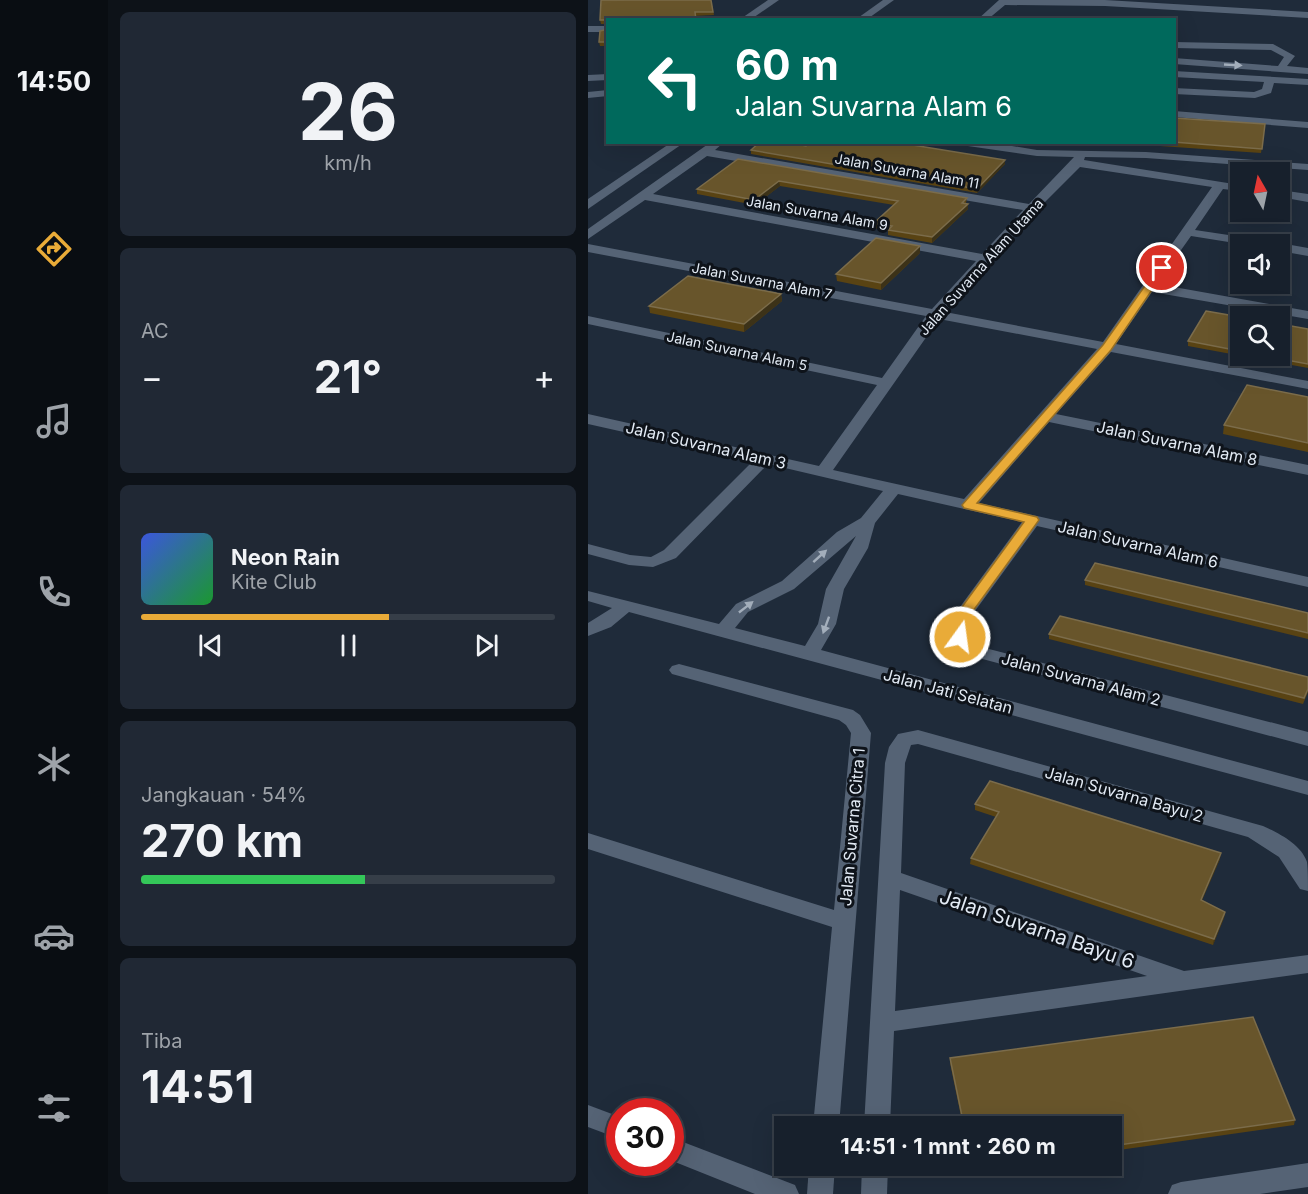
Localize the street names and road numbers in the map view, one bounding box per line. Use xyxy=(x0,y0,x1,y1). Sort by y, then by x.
street label: Jalan Suvarna Alam 11 xyxy=(834,149,981,192)
street label: Jalan Suvarna Alam 9 xyxy=(745,192,889,233)
street label: Jalan Suvarna Alam Utama xyxy=(915,195,1046,338)
street label: Jalan Suvarna Alam 7 xyxy=(690,259,834,302)
street label: Jalan Suvarna Alam 5 xyxy=(665,327,809,374)
street label: Jalan Suvarna Alam 8 xyxy=(1095,416,1259,470)
street label: Jalan Suvarna Alam 3 xyxy=(624,417,788,473)
street label: Jalan Suvarna Alam 6 xyxy=(1056,516,1220,572)
street label: Jalan Suvarna Alam 2 xyxy=(999,648,1163,710)
street label: Jalan Jati Selatan xyxy=(881,664,1015,718)
street label: Jalan Suvarna Citra 1 xyxy=(835,747,869,907)
street label: Jalan Suvarna Bayu 2 xyxy=(1043,762,1205,826)
street label: Jalan Suvarna Bayu 6 xyxy=(936,884,1138,974)

